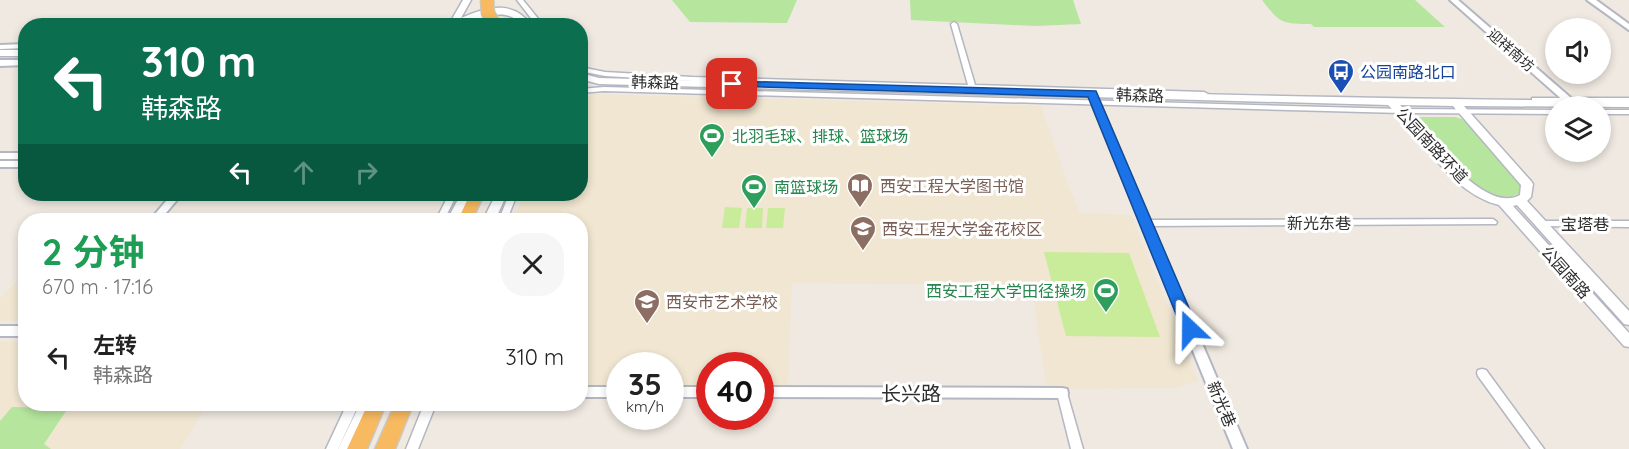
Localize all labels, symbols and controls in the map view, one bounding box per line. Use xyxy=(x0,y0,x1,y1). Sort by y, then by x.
map controls xyxy=(1545,18,1611,162)
button: sound xyxy=(1545,18,1611,84)
street label: 迎祥南坊 xyxy=(1484,25,1538,75)
text: 310 m xyxy=(141,35,256,88)
icon: left xyxy=(42,42,120,120)
bus stop icon: 公园南路北口 xyxy=(1326,57,1356,95)
pin xyxy=(706,58,757,109)
place label: 公园南路北口 xyxy=(1360,62,1456,82)
icon: arrive xyxy=(715,67,748,100)
street label: 韩森路 xyxy=(631,72,679,92)
street label: 韩森路 xyxy=(1116,84,1164,106)
text: 韩森路 xyxy=(141,91,222,125)
button: layers xyxy=(1545,96,1611,162)
street label: 公园南路环道 xyxy=(1392,103,1472,187)
sports icon: 北羽毛球、排球、篮球场 xyxy=(697,121,727,159)
place label: 北羽毛球、排球、篮球场 xyxy=(732,126,908,146)
icon: left xyxy=(224,156,257,189)
icon: ahead xyxy=(287,156,320,189)
icon: right xyxy=(350,156,383,189)
library icon: 西安工程大学图书馆 xyxy=(845,171,875,209)
sports icon: 南篮球场 xyxy=(739,172,769,210)
place label: 西安工程大学图书馆 xyxy=(880,176,1024,196)
place label: 南篮球场 xyxy=(774,177,838,197)
street label: 新光东巷 xyxy=(1287,213,1351,233)
school or university icon: 西安工程大学金花校区 xyxy=(848,214,878,252)
street label: 宝塔巷 xyxy=(1561,214,1609,234)
place label: 西安工程大学金花校区 xyxy=(882,219,1042,239)
text: 2 分钟 xyxy=(42,229,145,274)
button: close xyxy=(501,233,564,296)
street label: 公园南路 xyxy=(1537,242,1595,302)
text: 670 m · 17:16 xyxy=(42,274,153,299)
sports icon: 西安工程大学田径操场 xyxy=(1091,276,1121,314)
place label: 西安工程大学田径操场 xyxy=(926,281,1086,301)
school or university icon: 西安市艺术学校 xyxy=(632,287,662,325)
place label: 西安市艺术学校 xyxy=(666,292,778,312)
position arrow xyxy=(1158,297,1222,361)
text: 左转 xyxy=(93,331,137,359)
icon: left xyxy=(42,341,75,374)
text: 310 m xyxy=(505,343,564,371)
speed limit sign: 40 xyxy=(696,352,774,430)
text: 韩森路 xyxy=(93,362,153,387)
text: 35 xyxy=(628,365,662,403)
street label: 新光巷 xyxy=(1203,378,1241,430)
street label: 长兴路 xyxy=(881,381,941,406)
text: km/h xyxy=(626,397,664,416)

